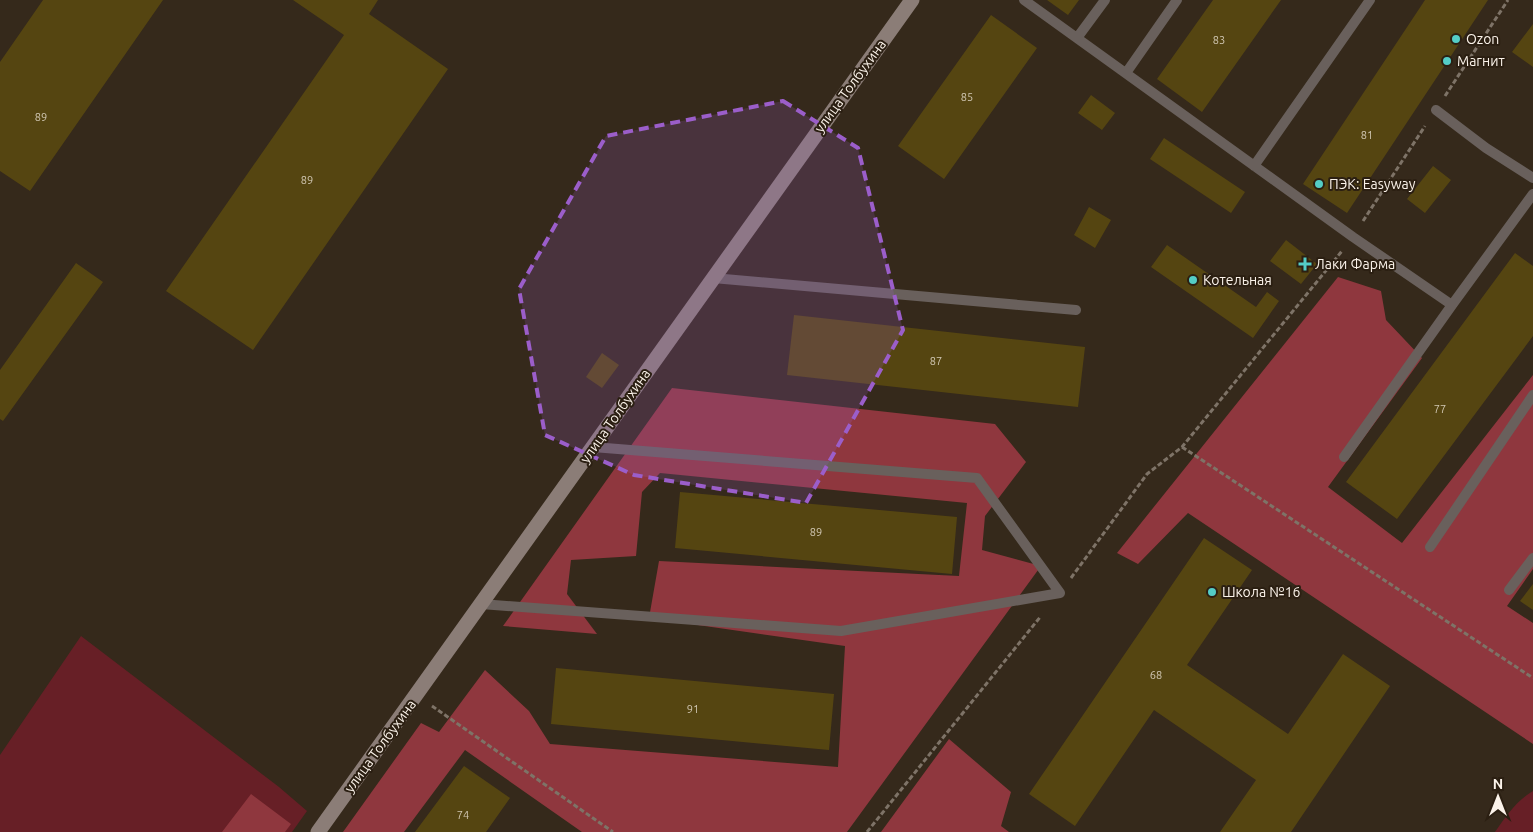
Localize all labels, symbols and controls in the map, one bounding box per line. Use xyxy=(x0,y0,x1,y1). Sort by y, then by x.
place label: Ozon xyxy=(1466,31,1499,47)
marker: Ozon xyxy=(1450,33,1462,45)
house number: 83 xyxy=(1213,34,1225,46)
street label: улица Толбухина xyxy=(811,36,889,136)
place label: Магнит xyxy=(1457,53,1505,69)
marker: Магнит xyxy=(1441,55,1453,67)
house number: 85 xyxy=(961,91,973,103)
house number: 89 xyxy=(35,111,47,123)
house number: 81 xyxy=(1361,129,1373,141)
house number: 89 xyxy=(301,174,313,186)
place label: ПЭК: Easyway xyxy=(1329,176,1416,192)
marker: ПЭК: Easyway xyxy=(1313,178,1325,190)
place label: Лаки Фарма xyxy=(1315,256,1395,272)
marker: Лаки Фарма xyxy=(1299,258,1311,270)
place label: Котельная xyxy=(1203,272,1272,288)
marker: Котельная xyxy=(1187,274,1199,286)
house number: 87 xyxy=(930,355,942,367)
street label: улица Толбухина xyxy=(577,366,653,466)
house number: 77 xyxy=(1434,403,1446,415)
house number: 89 xyxy=(810,526,822,538)
place label: Школа №16 xyxy=(1222,584,1301,600)
marker: Школа №16 xyxy=(1206,586,1218,598)
house number: 68 xyxy=(1150,669,1162,681)
street label: улица Толбухина xyxy=(341,696,419,796)
house number: 91 xyxy=(687,703,699,715)
north arrow xyxy=(1473,772,1523,822)
text: N xyxy=(1493,776,1503,792)
house number: 74 xyxy=(457,809,469,821)

